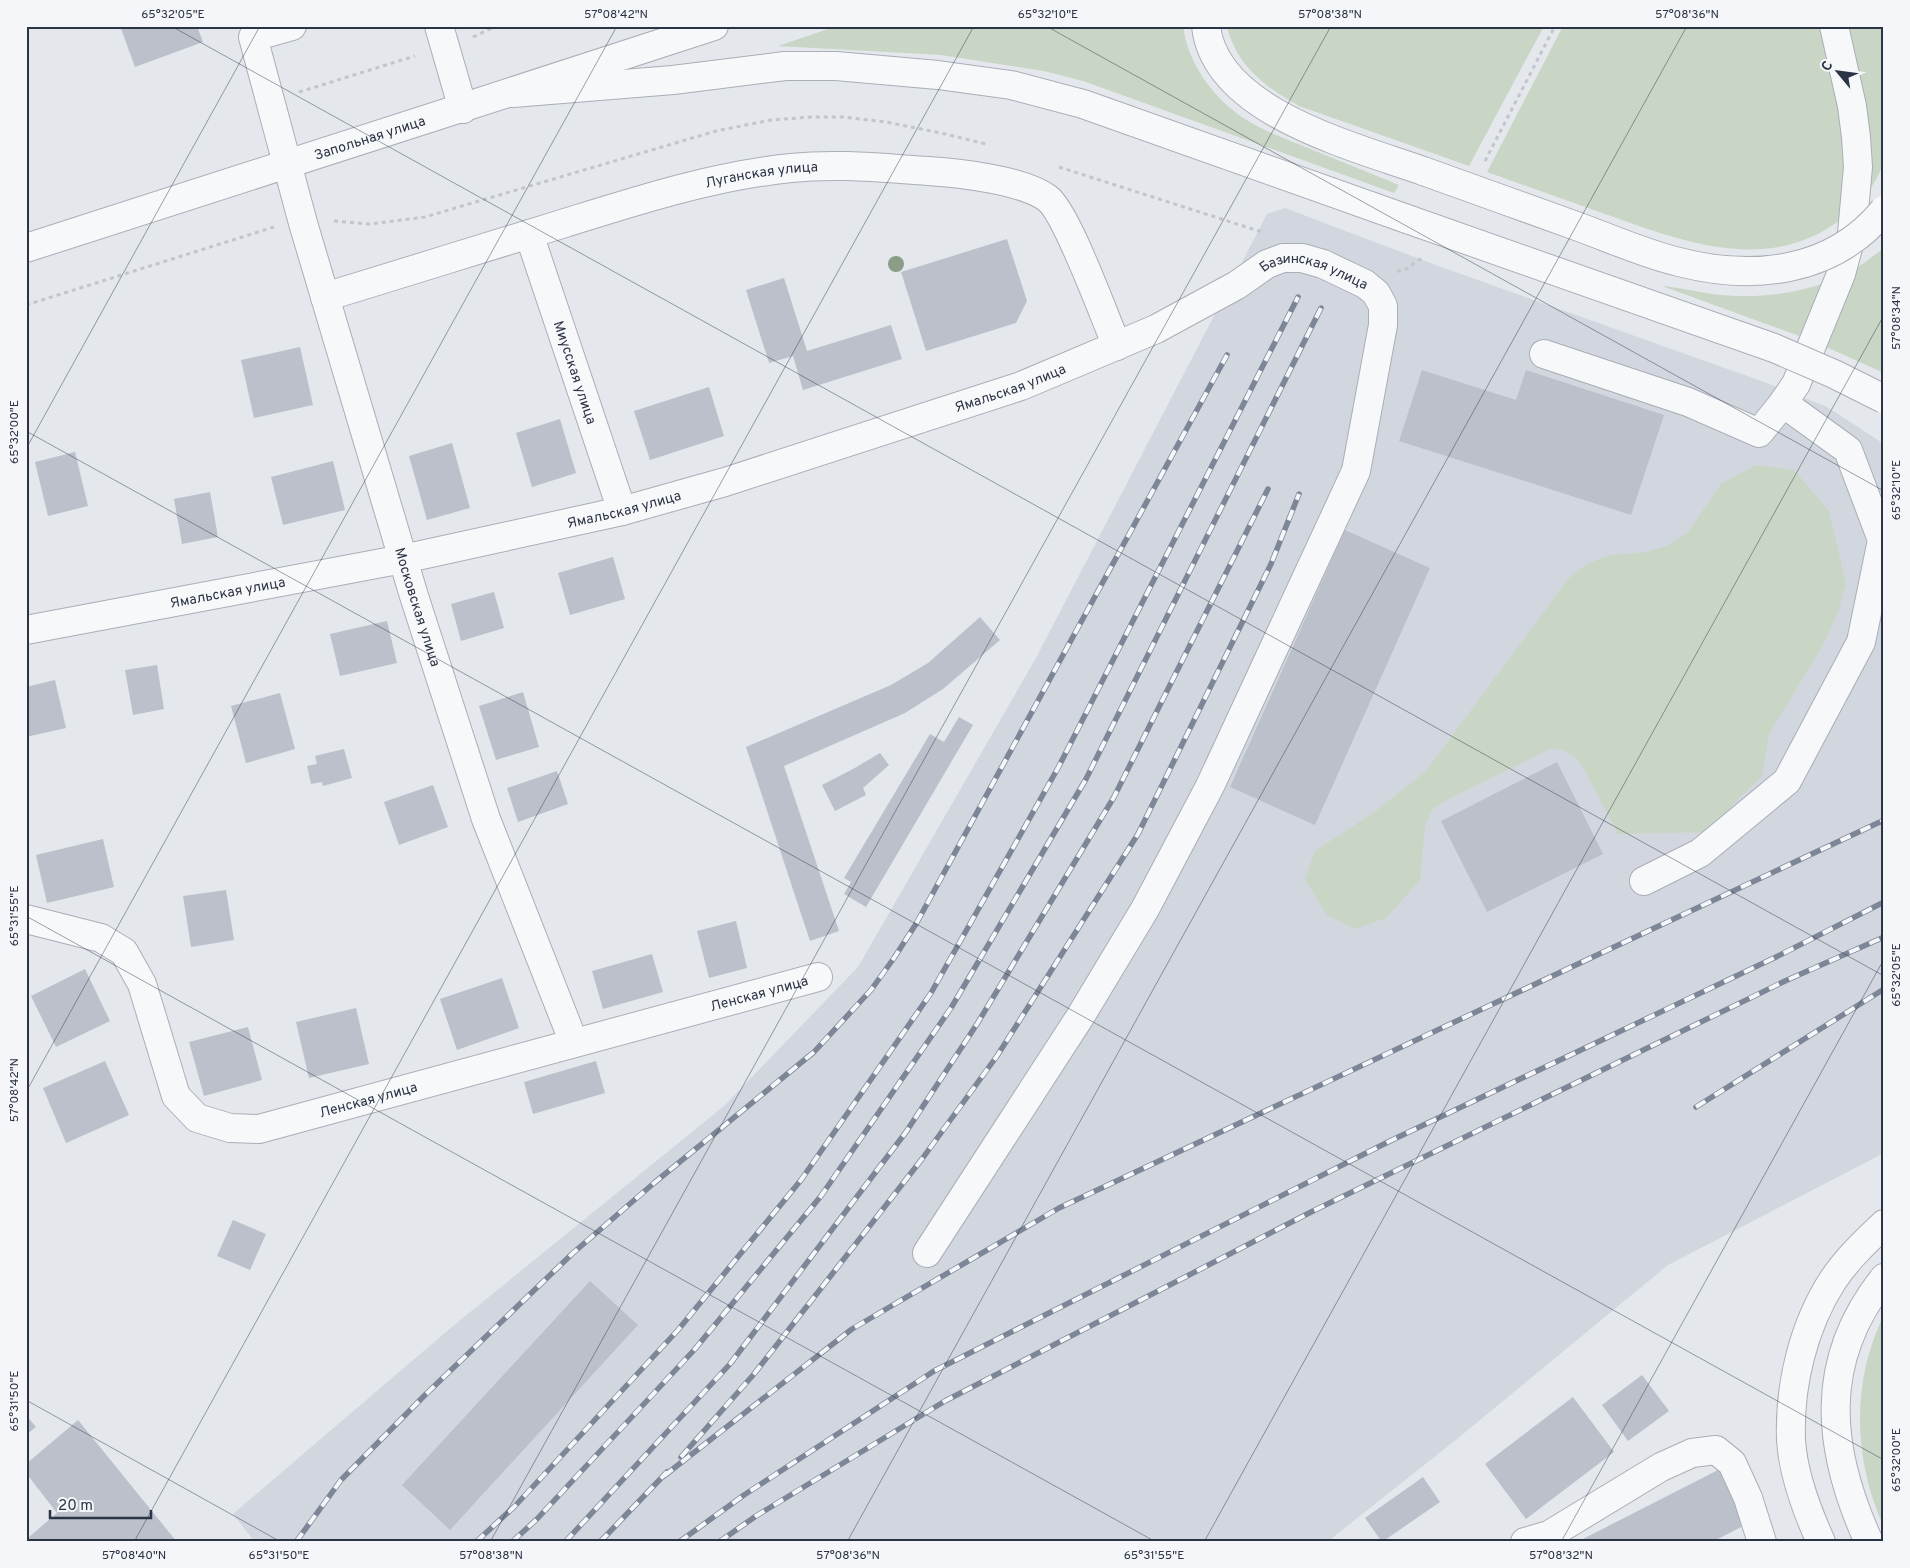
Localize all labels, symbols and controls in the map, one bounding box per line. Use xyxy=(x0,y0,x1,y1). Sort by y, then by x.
text: 65°32'05"E xyxy=(141,7,205,23)
text: 57°08'42"N xyxy=(584,7,648,23)
text: 65°32'10"E xyxy=(1018,7,1078,23)
text: 57°08'38"N xyxy=(1298,7,1362,23)
text: 57°08'36"N xyxy=(1655,7,1719,23)
north arrow xyxy=(1812,48,1862,98)
text: С xyxy=(1818,58,1838,74)
street label: Запольная улица xyxy=(312,113,428,165)
street label: Луганская улица xyxy=(704,159,818,193)
street label: Базинская улица xyxy=(1257,250,1370,294)
text: 57°08'34"N xyxy=(1889,286,1905,350)
street label: Миусская улица xyxy=(549,319,599,427)
street label: Ямальская улица xyxy=(953,361,1069,417)
text: 65°32'00"E xyxy=(7,400,23,464)
text: 65°32'10"E xyxy=(1889,460,1905,520)
street label: Ямальская улица xyxy=(565,488,683,533)
street label: Московская улица xyxy=(390,546,443,669)
street label: Ямальская улица xyxy=(169,574,287,613)
text: 65°31'55"E xyxy=(7,886,23,946)
text: 65°32'05"E xyxy=(1889,943,1905,1007)
street label: Ленская улица xyxy=(708,973,810,1016)
text: 57°08'42"N xyxy=(7,1058,23,1122)
street label: Ленская улица xyxy=(318,1079,419,1122)
text: 65°31'50"E xyxy=(7,1371,23,1431)
text: 65°32'00"E xyxy=(1889,1428,1905,1492)
scale bar xyxy=(50,1488,151,1520)
text: 20 m xyxy=(58,1497,93,1516)
text: 57°08'40"N xyxy=(102,1548,166,1564)
text: 65°31'50"E xyxy=(249,1548,309,1564)
text: 57°08'38"N xyxy=(459,1548,523,1564)
text: 57°08'36"N xyxy=(816,1548,880,1564)
text: 65°31'55"E xyxy=(1124,1548,1184,1564)
text: 57°08'32"N xyxy=(1529,1548,1593,1564)

